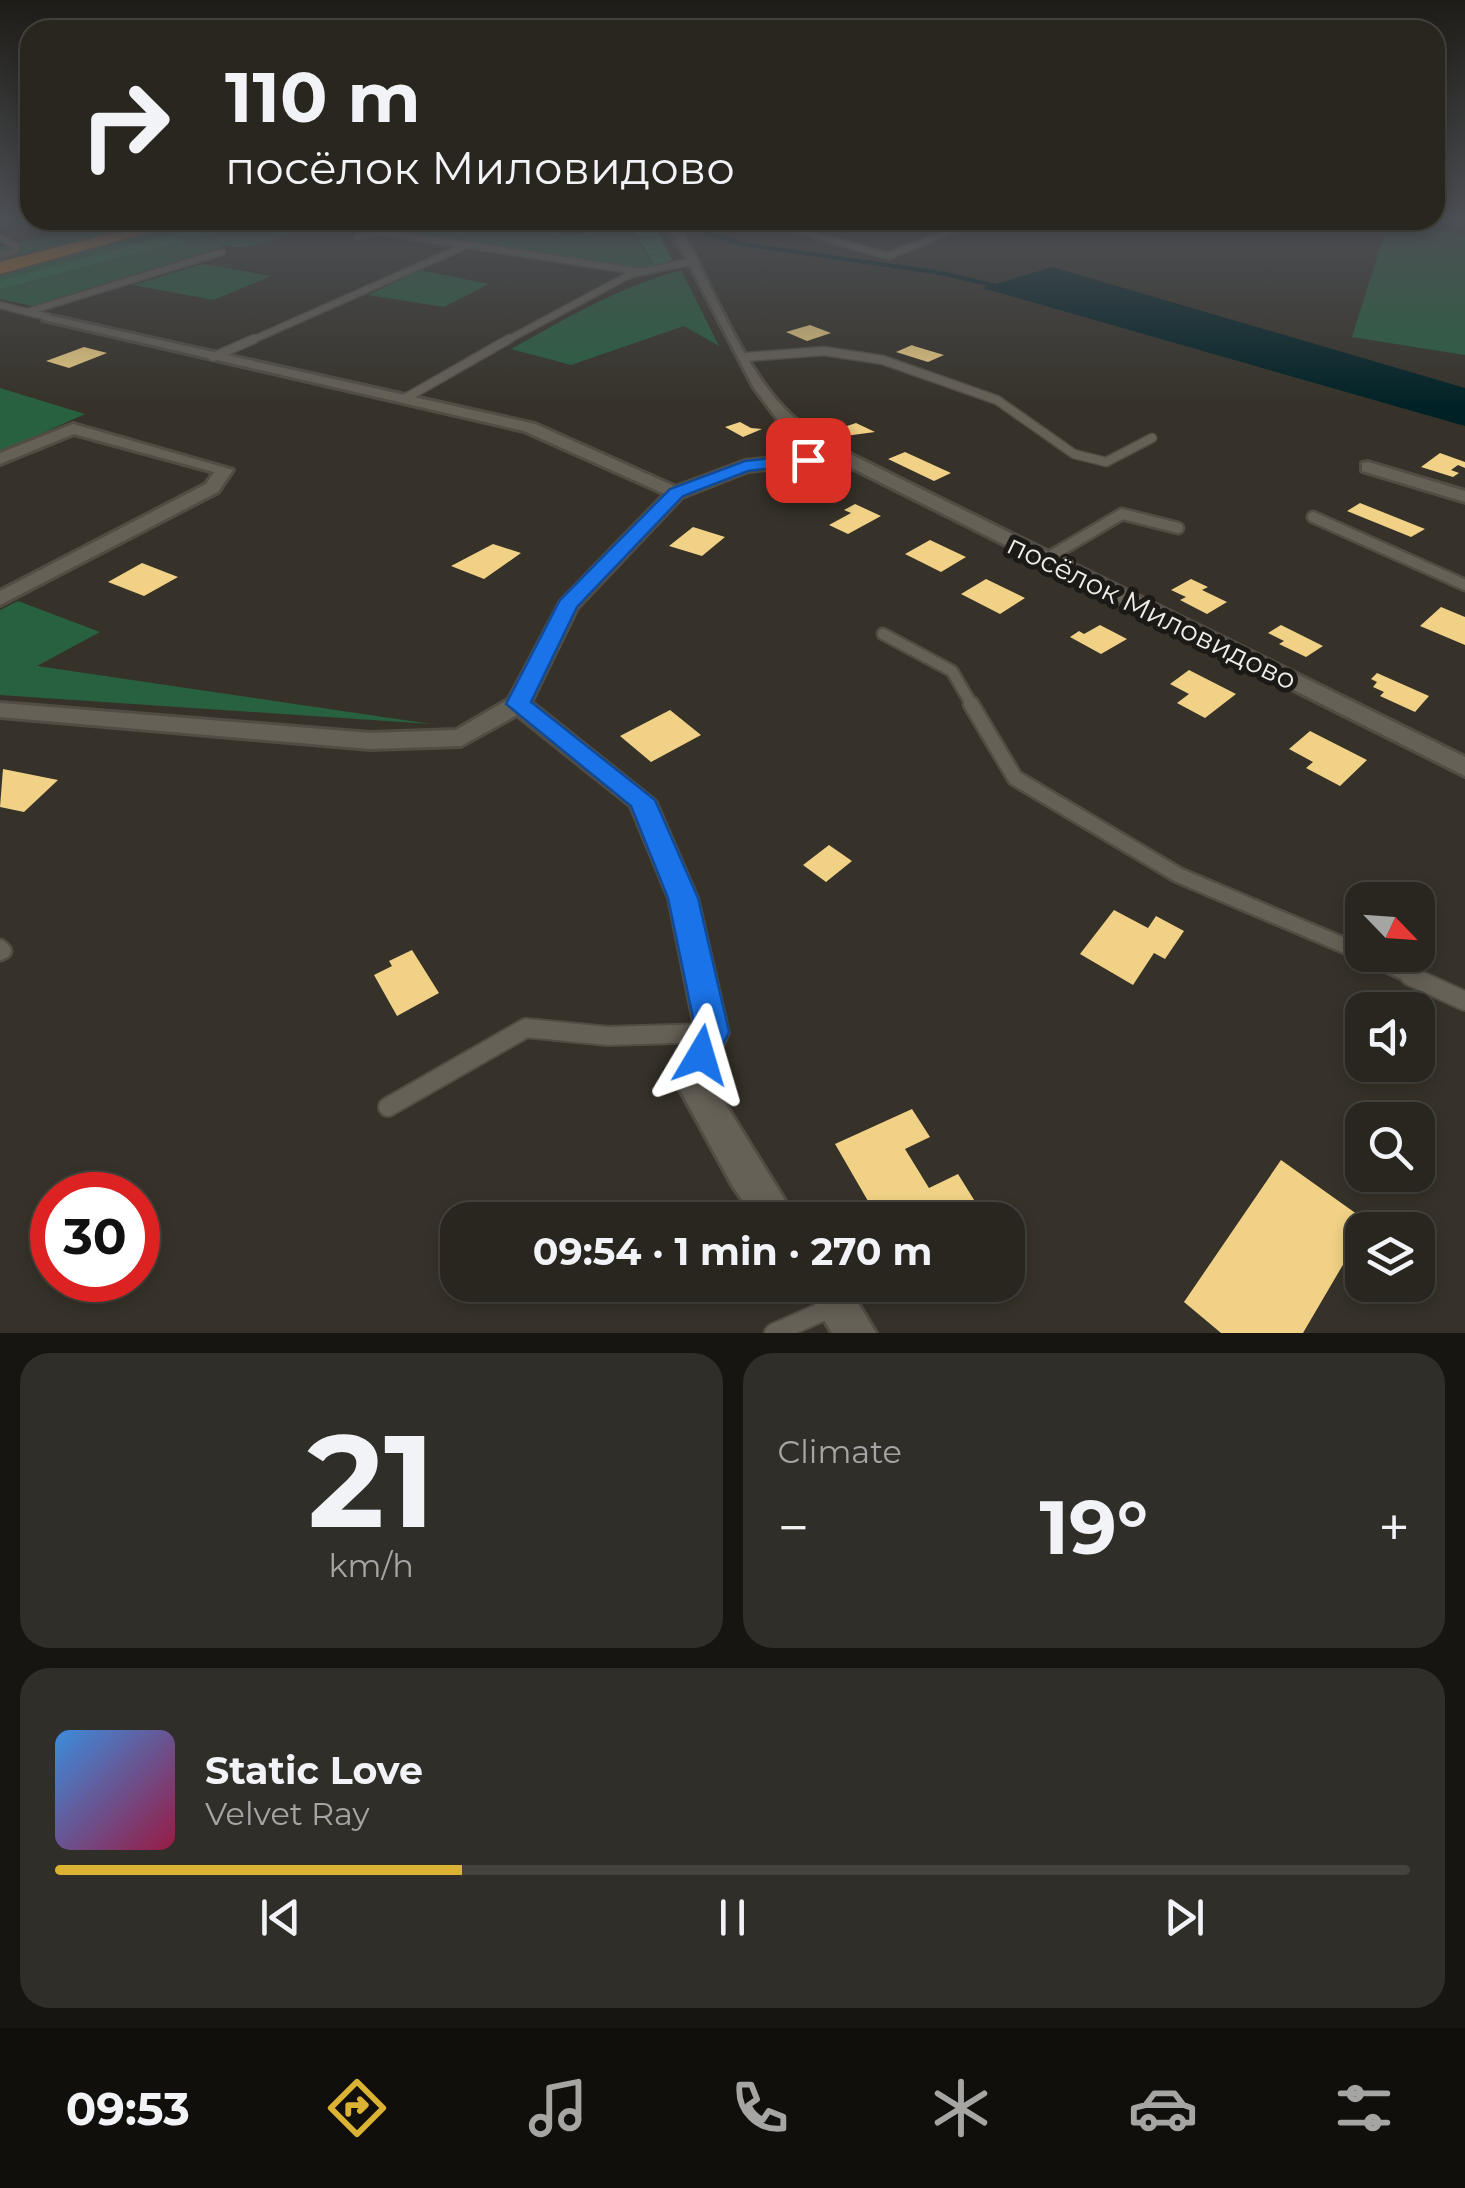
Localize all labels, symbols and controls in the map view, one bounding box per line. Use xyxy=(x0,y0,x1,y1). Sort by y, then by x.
text: 110 m xyxy=(225,54,421,140)
icon: right xyxy=(60,60,190,190)
text: посёлок Миловидово xyxy=(225,140,735,195)
pin xyxy=(766,418,851,503)
icon: arrive xyxy=(781,433,836,488)
street label: посёлок Миловидово xyxy=(1002,527,1302,697)
north arrow xyxy=(1345,882,1435,972)
map controls xyxy=(1345,882,1435,1302)
button: sound xyxy=(1345,992,1435,1082)
position arrow xyxy=(649,1003,753,1107)
button: search xyxy=(1345,1102,1435,1192)
speed limit sign: 30 xyxy=(30,1172,160,1302)
button: layers xyxy=(1345,1212,1435,1302)
text: 09:54 · 1 min · 270 m xyxy=(533,1228,932,1275)
text: 21 xyxy=(307,1401,435,1560)
text: Climate xyxy=(778,1432,902,1471)
text: 19° xyxy=(1039,1481,1148,1573)
text: − xyxy=(778,1494,809,1561)
text: + xyxy=(1378,1494,1410,1561)
text: km/h xyxy=(329,1546,414,1585)
text: Static Love xyxy=(205,1747,423,1794)
text: Velvet Ray xyxy=(205,1794,370,1833)
icon: previous xyxy=(253,1890,308,1945)
icon: pause xyxy=(705,1890,760,1945)
icon: next xyxy=(1157,1890,1212,1945)
icon: directions xyxy=(322,2073,392,2143)
icon: music xyxy=(523,2073,593,2143)
icon: phone xyxy=(725,2073,795,2143)
icon: climate xyxy=(926,2073,996,2143)
icon: car xyxy=(1128,2073,1198,2143)
icon: filters xyxy=(1329,2073,1399,2143)
text: 09:53 xyxy=(66,2081,190,2136)

